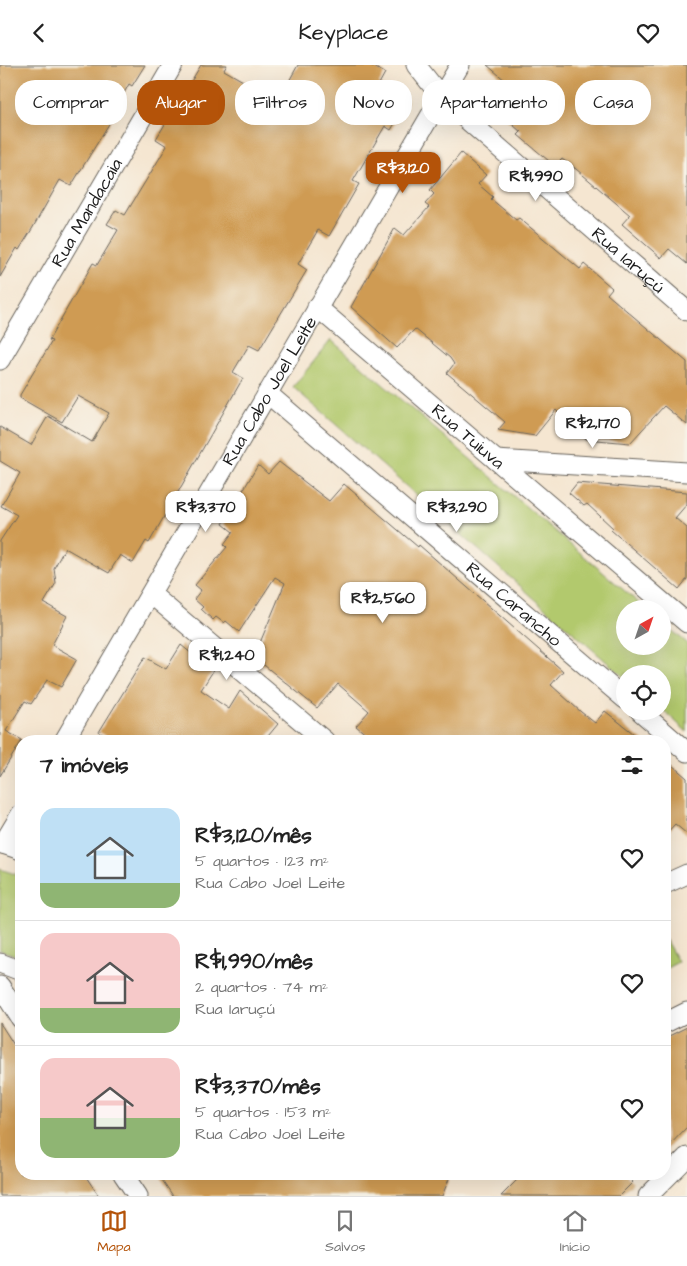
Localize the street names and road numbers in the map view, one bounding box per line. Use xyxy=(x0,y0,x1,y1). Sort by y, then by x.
street label: Rua Mandacaia xyxy=(45,154,129,272)
street label: Rua Iaruçú xyxy=(586,222,670,299)
street label: Rua Cabo Joel Leite xyxy=(216,311,323,470)
street label: Rua Tuiuva xyxy=(426,398,510,475)
street label: Rua Carancho xyxy=(460,556,567,653)

